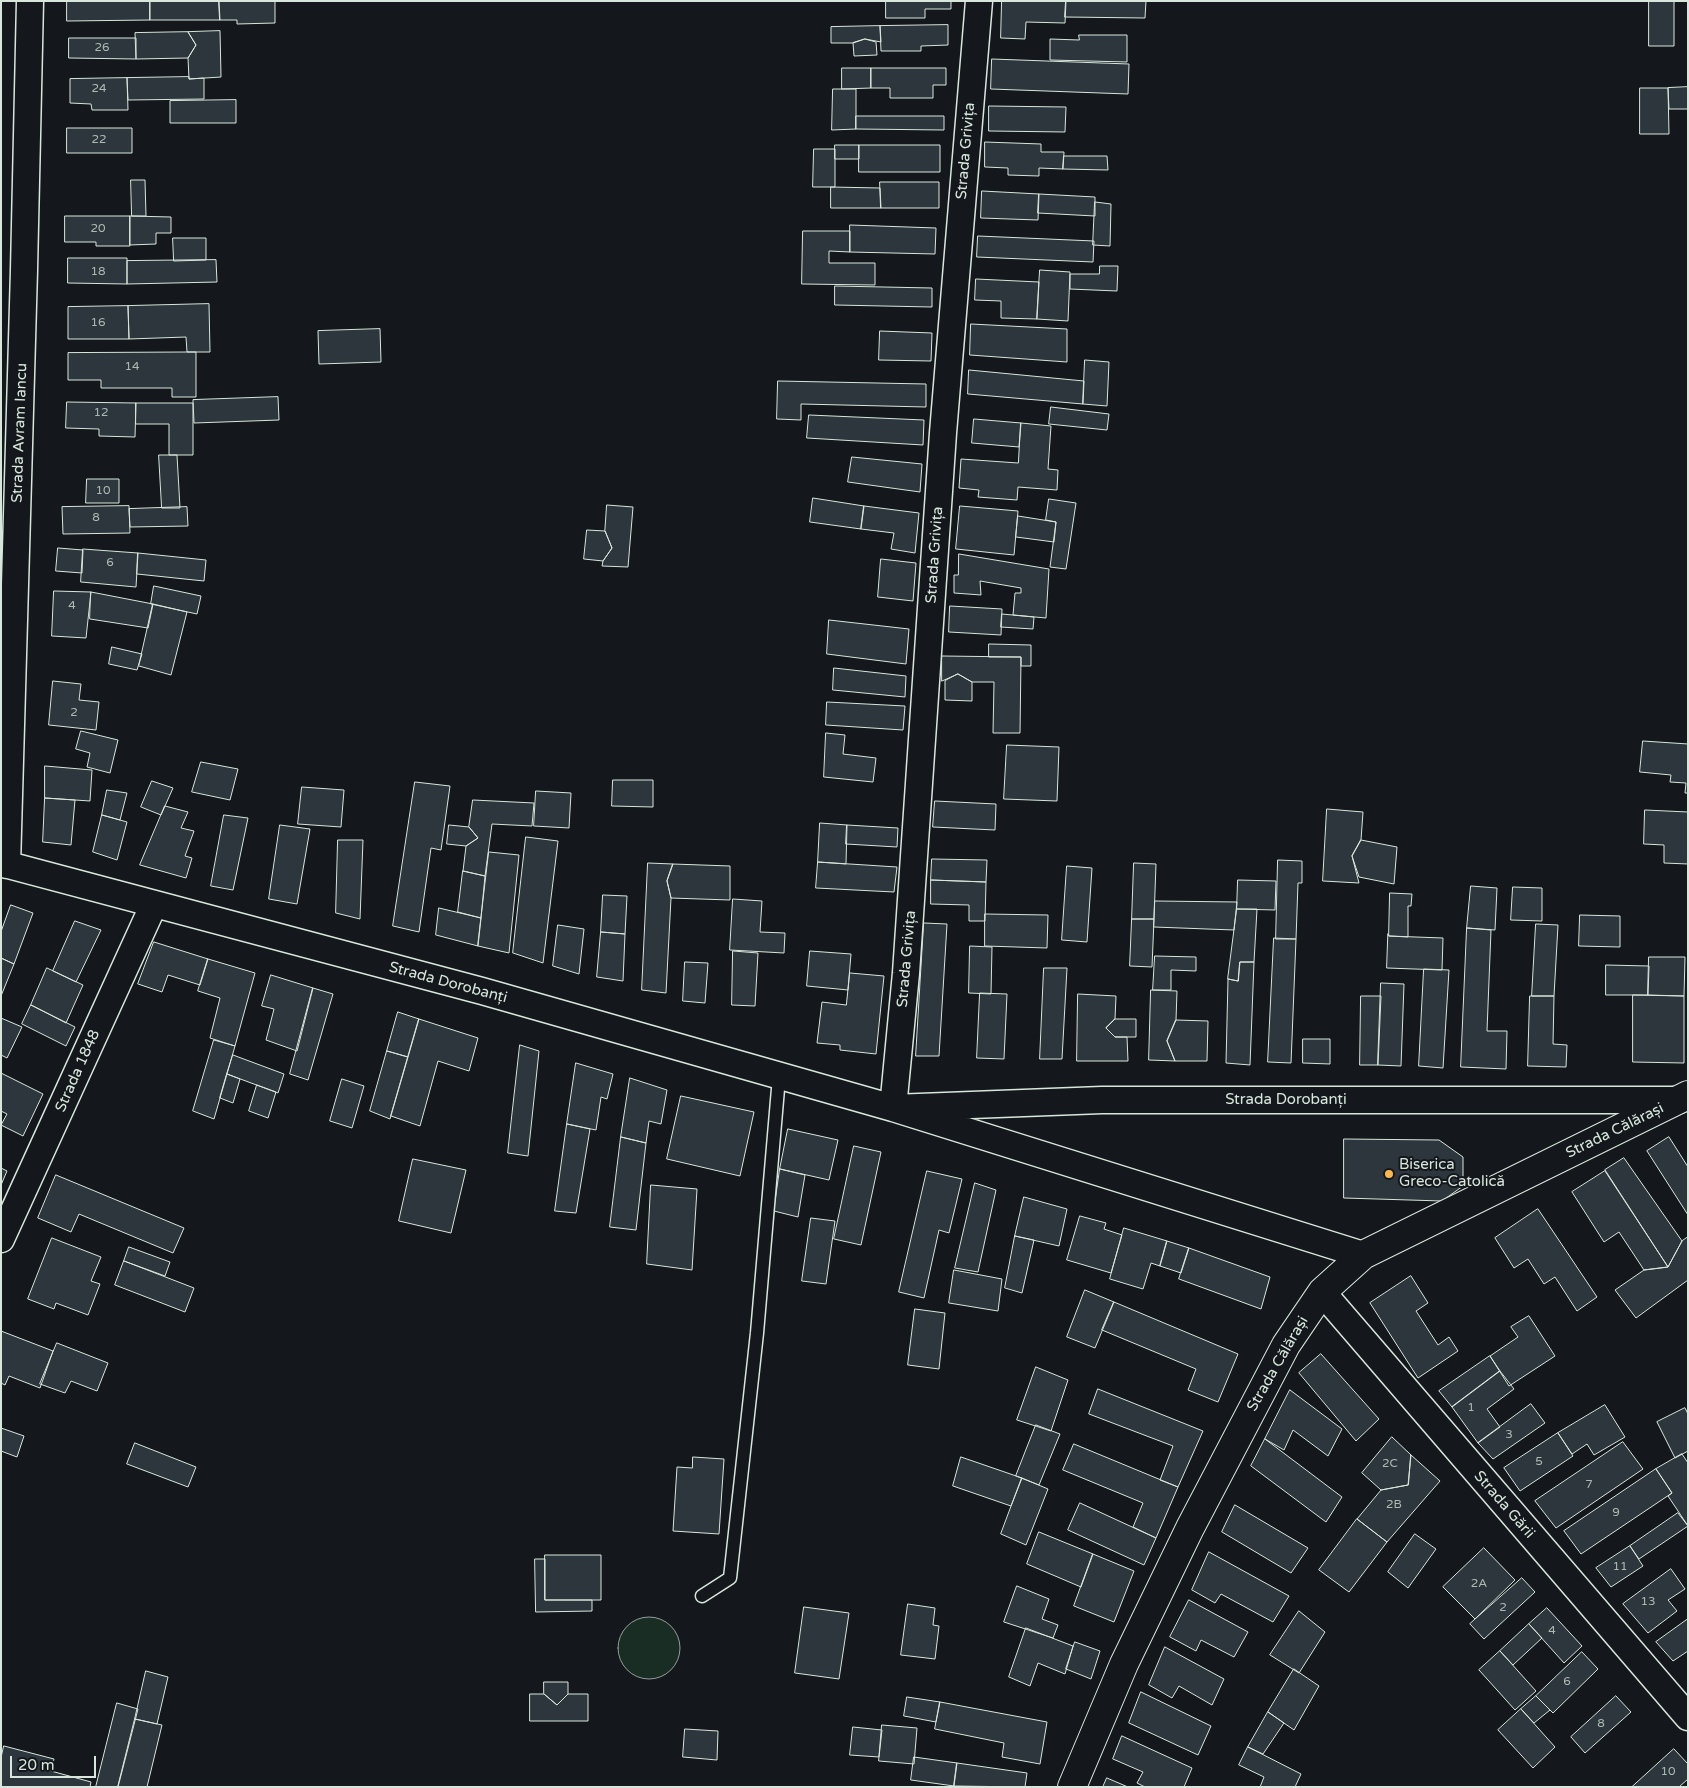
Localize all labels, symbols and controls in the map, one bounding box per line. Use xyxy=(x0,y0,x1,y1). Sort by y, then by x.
house number: 26 xyxy=(94,41,110,55)
house number: 24 xyxy=(91,82,107,96)
street label: Strada Grivița xyxy=(953,102,979,200)
house number: 22 xyxy=(91,133,107,147)
house number: 20 xyxy=(90,222,106,236)
house number: 18 xyxy=(90,265,106,279)
house number: 16 xyxy=(90,316,106,330)
house number: 14 xyxy=(124,360,140,374)
street label: Strada Avram Iancu xyxy=(9,363,31,503)
house number: 12 xyxy=(93,406,109,420)
house number: 10 xyxy=(95,484,111,498)
street label: Strada Grivița xyxy=(923,506,947,604)
house number: 8 xyxy=(92,511,100,525)
house number: 6 xyxy=(106,556,114,570)
house number: 4 xyxy=(68,599,76,613)
house number: 2 xyxy=(70,706,78,720)
street label: Strada Grivița xyxy=(894,910,920,1008)
street label: Strada Dorobanți xyxy=(387,959,509,1007)
street label: Strada 1848 xyxy=(52,1027,104,1115)
street label: Strada Dorobanți xyxy=(1225,1091,1347,1109)
street label: Strada Călărași xyxy=(1563,1100,1667,1162)
place label: Biserica Greco-Catolică xyxy=(1399,1156,1505,1191)
marker: Biserica Greco-Catolică xyxy=(1383,1168,1395,1180)
street label: Strada Călărași xyxy=(1244,1313,1312,1415)
house number: 1 xyxy=(1467,1401,1475,1415)
house number: 3 xyxy=(1505,1428,1513,1442)
house number: 5 xyxy=(1535,1455,1543,1469)
house number: 2C xyxy=(1382,1457,1398,1471)
street label: Strada Gării xyxy=(1470,1468,1538,1542)
house number: 7 xyxy=(1585,1478,1593,1492)
house number: 2B xyxy=(1386,1498,1402,1512)
house number: 9 xyxy=(1612,1506,1620,1520)
house number: 11 xyxy=(1612,1560,1628,1574)
house number: 2A xyxy=(1471,1577,1487,1591)
house number: 13 xyxy=(1640,1595,1656,1609)
house number: 2 xyxy=(1499,1601,1507,1615)
house number: 4 xyxy=(1548,1624,1556,1638)
house number: 6 xyxy=(1563,1675,1571,1689)
house number: 8 xyxy=(1597,1717,1605,1731)
scale bar xyxy=(12,1746,99,1778)
text: 20 m xyxy=(18,1756,55,1774)
house number: 10 xyxy=(1660,1765,1676,1779)

